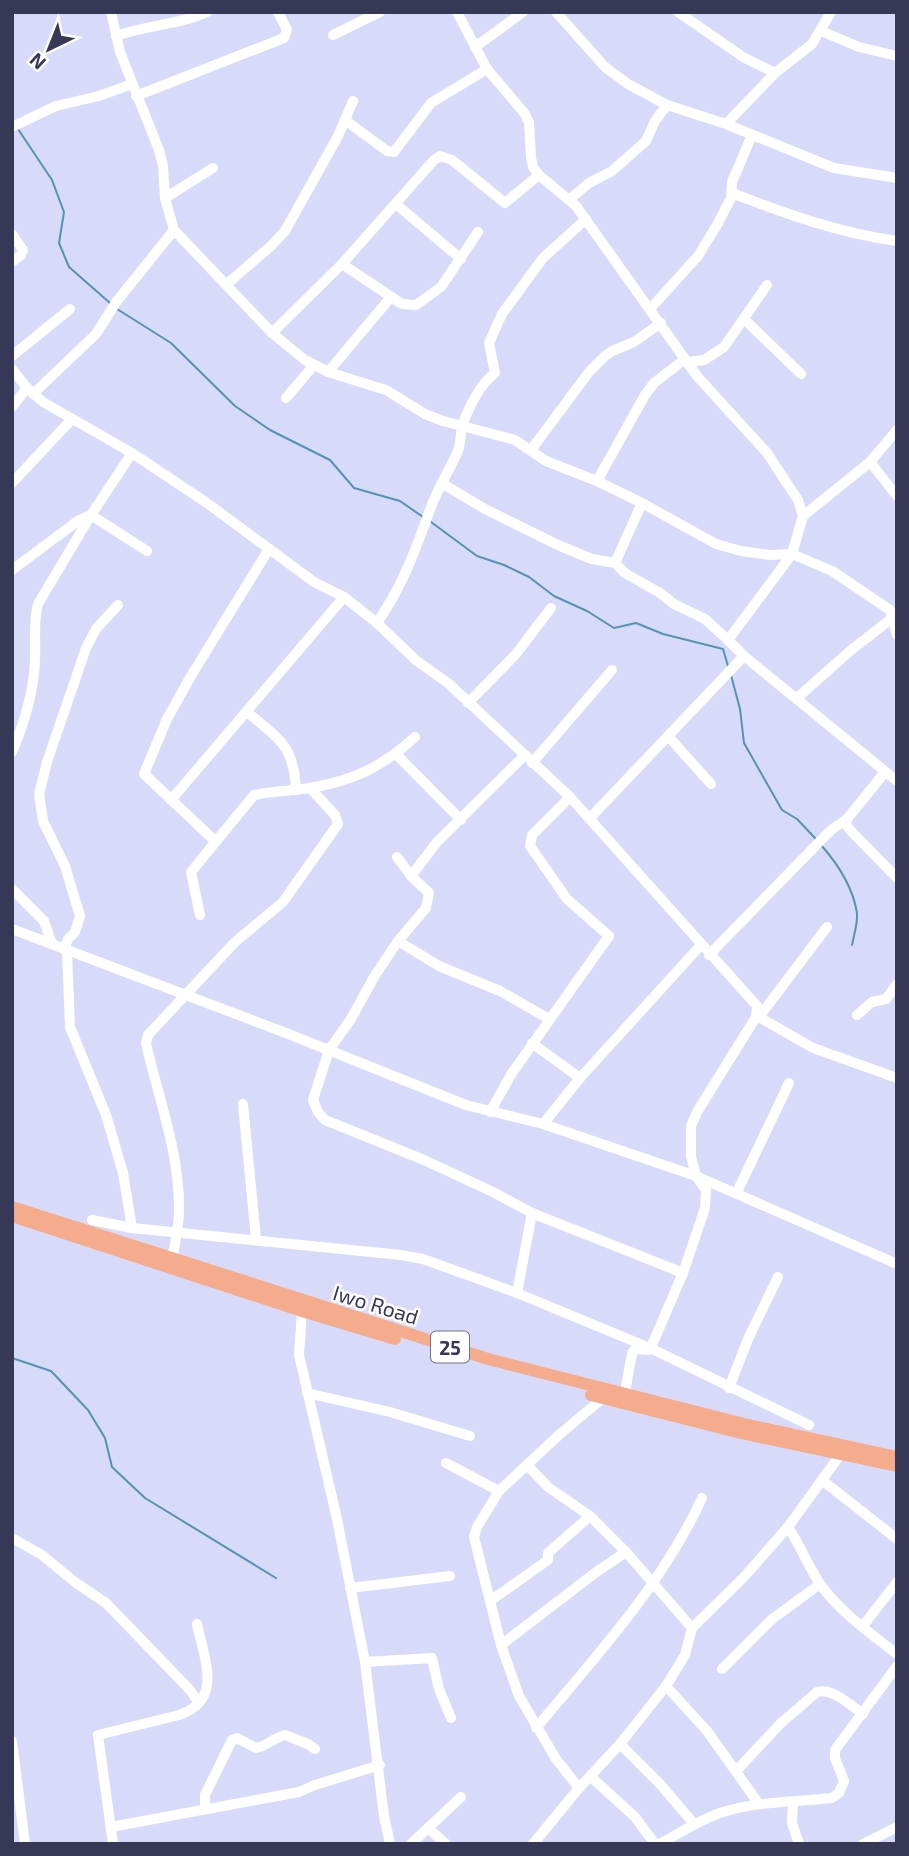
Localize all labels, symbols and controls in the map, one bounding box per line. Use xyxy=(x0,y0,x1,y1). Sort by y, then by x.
north arrow xyxy=(14,14,84,84)
text: N xyxy=(24,49,50,75)
street label: Iwo Road xyxy=(330,1279,422,1329)
road number: 25 xyxy=(431,1331,469,1362)

